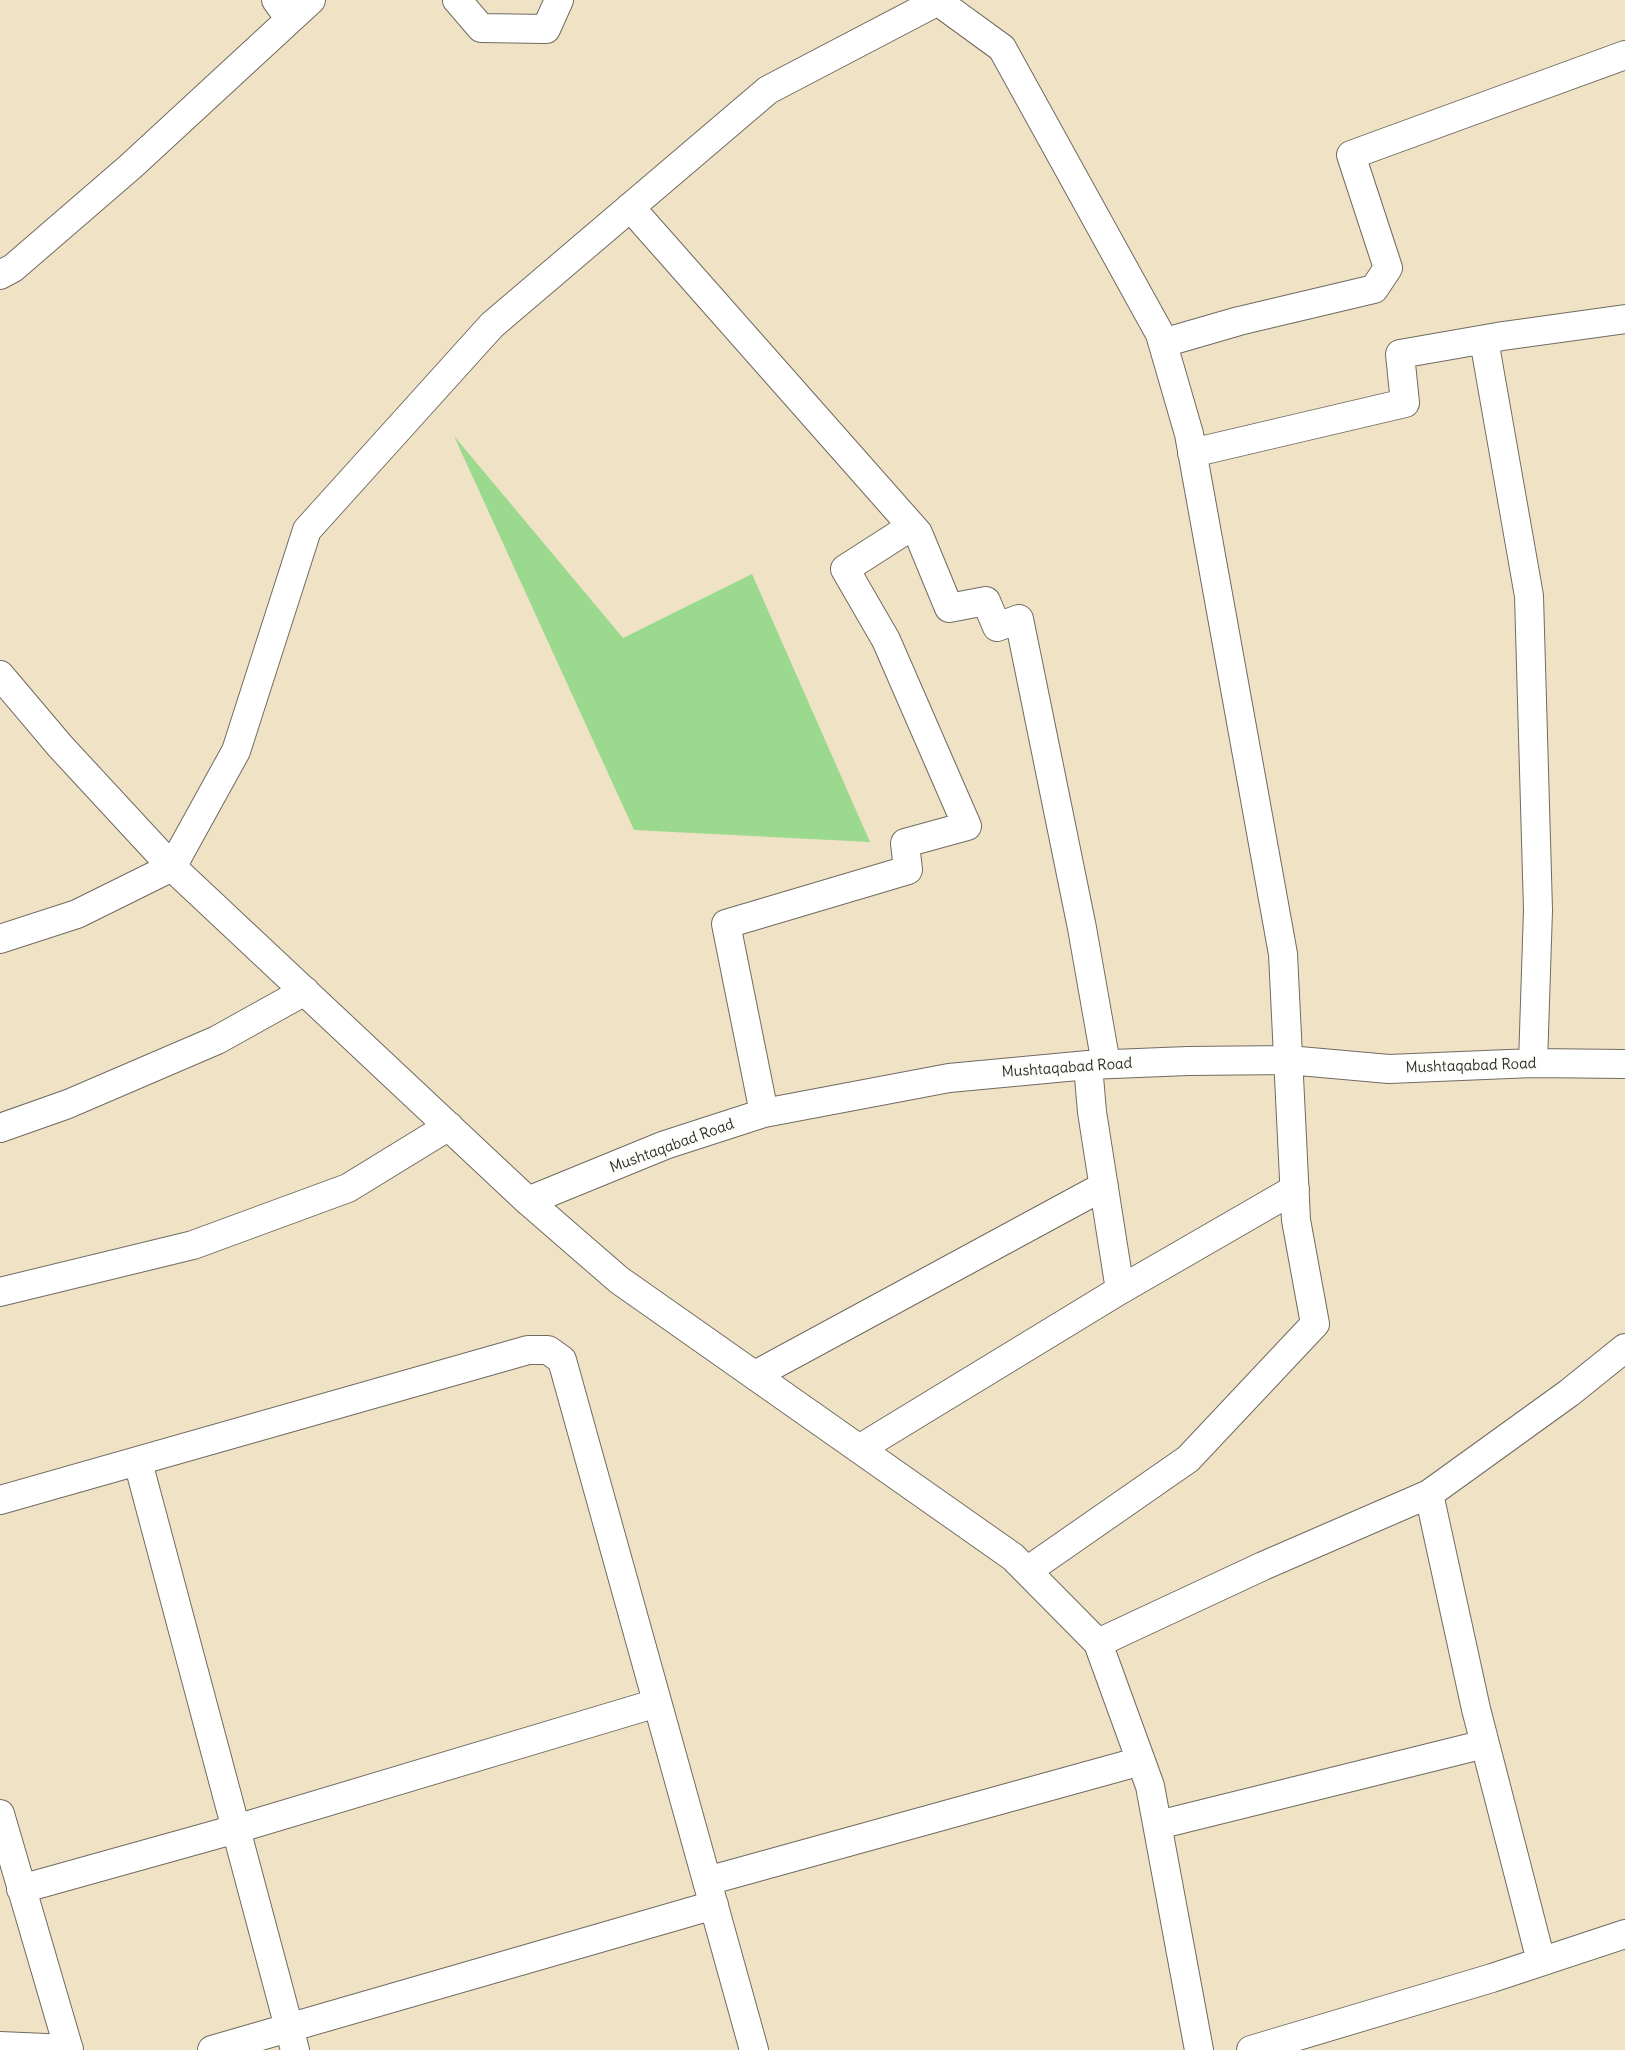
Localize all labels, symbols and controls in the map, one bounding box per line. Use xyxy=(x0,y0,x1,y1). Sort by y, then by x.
street label: Mushtaqabad Road xyxy=(1001,1054,1133,1082)
street label: Mushtaqabad Road xyxy=(1405,1055,1537,1077)
street label: Mushtaqabad Road xyxy=(607,1115,737,1177)

